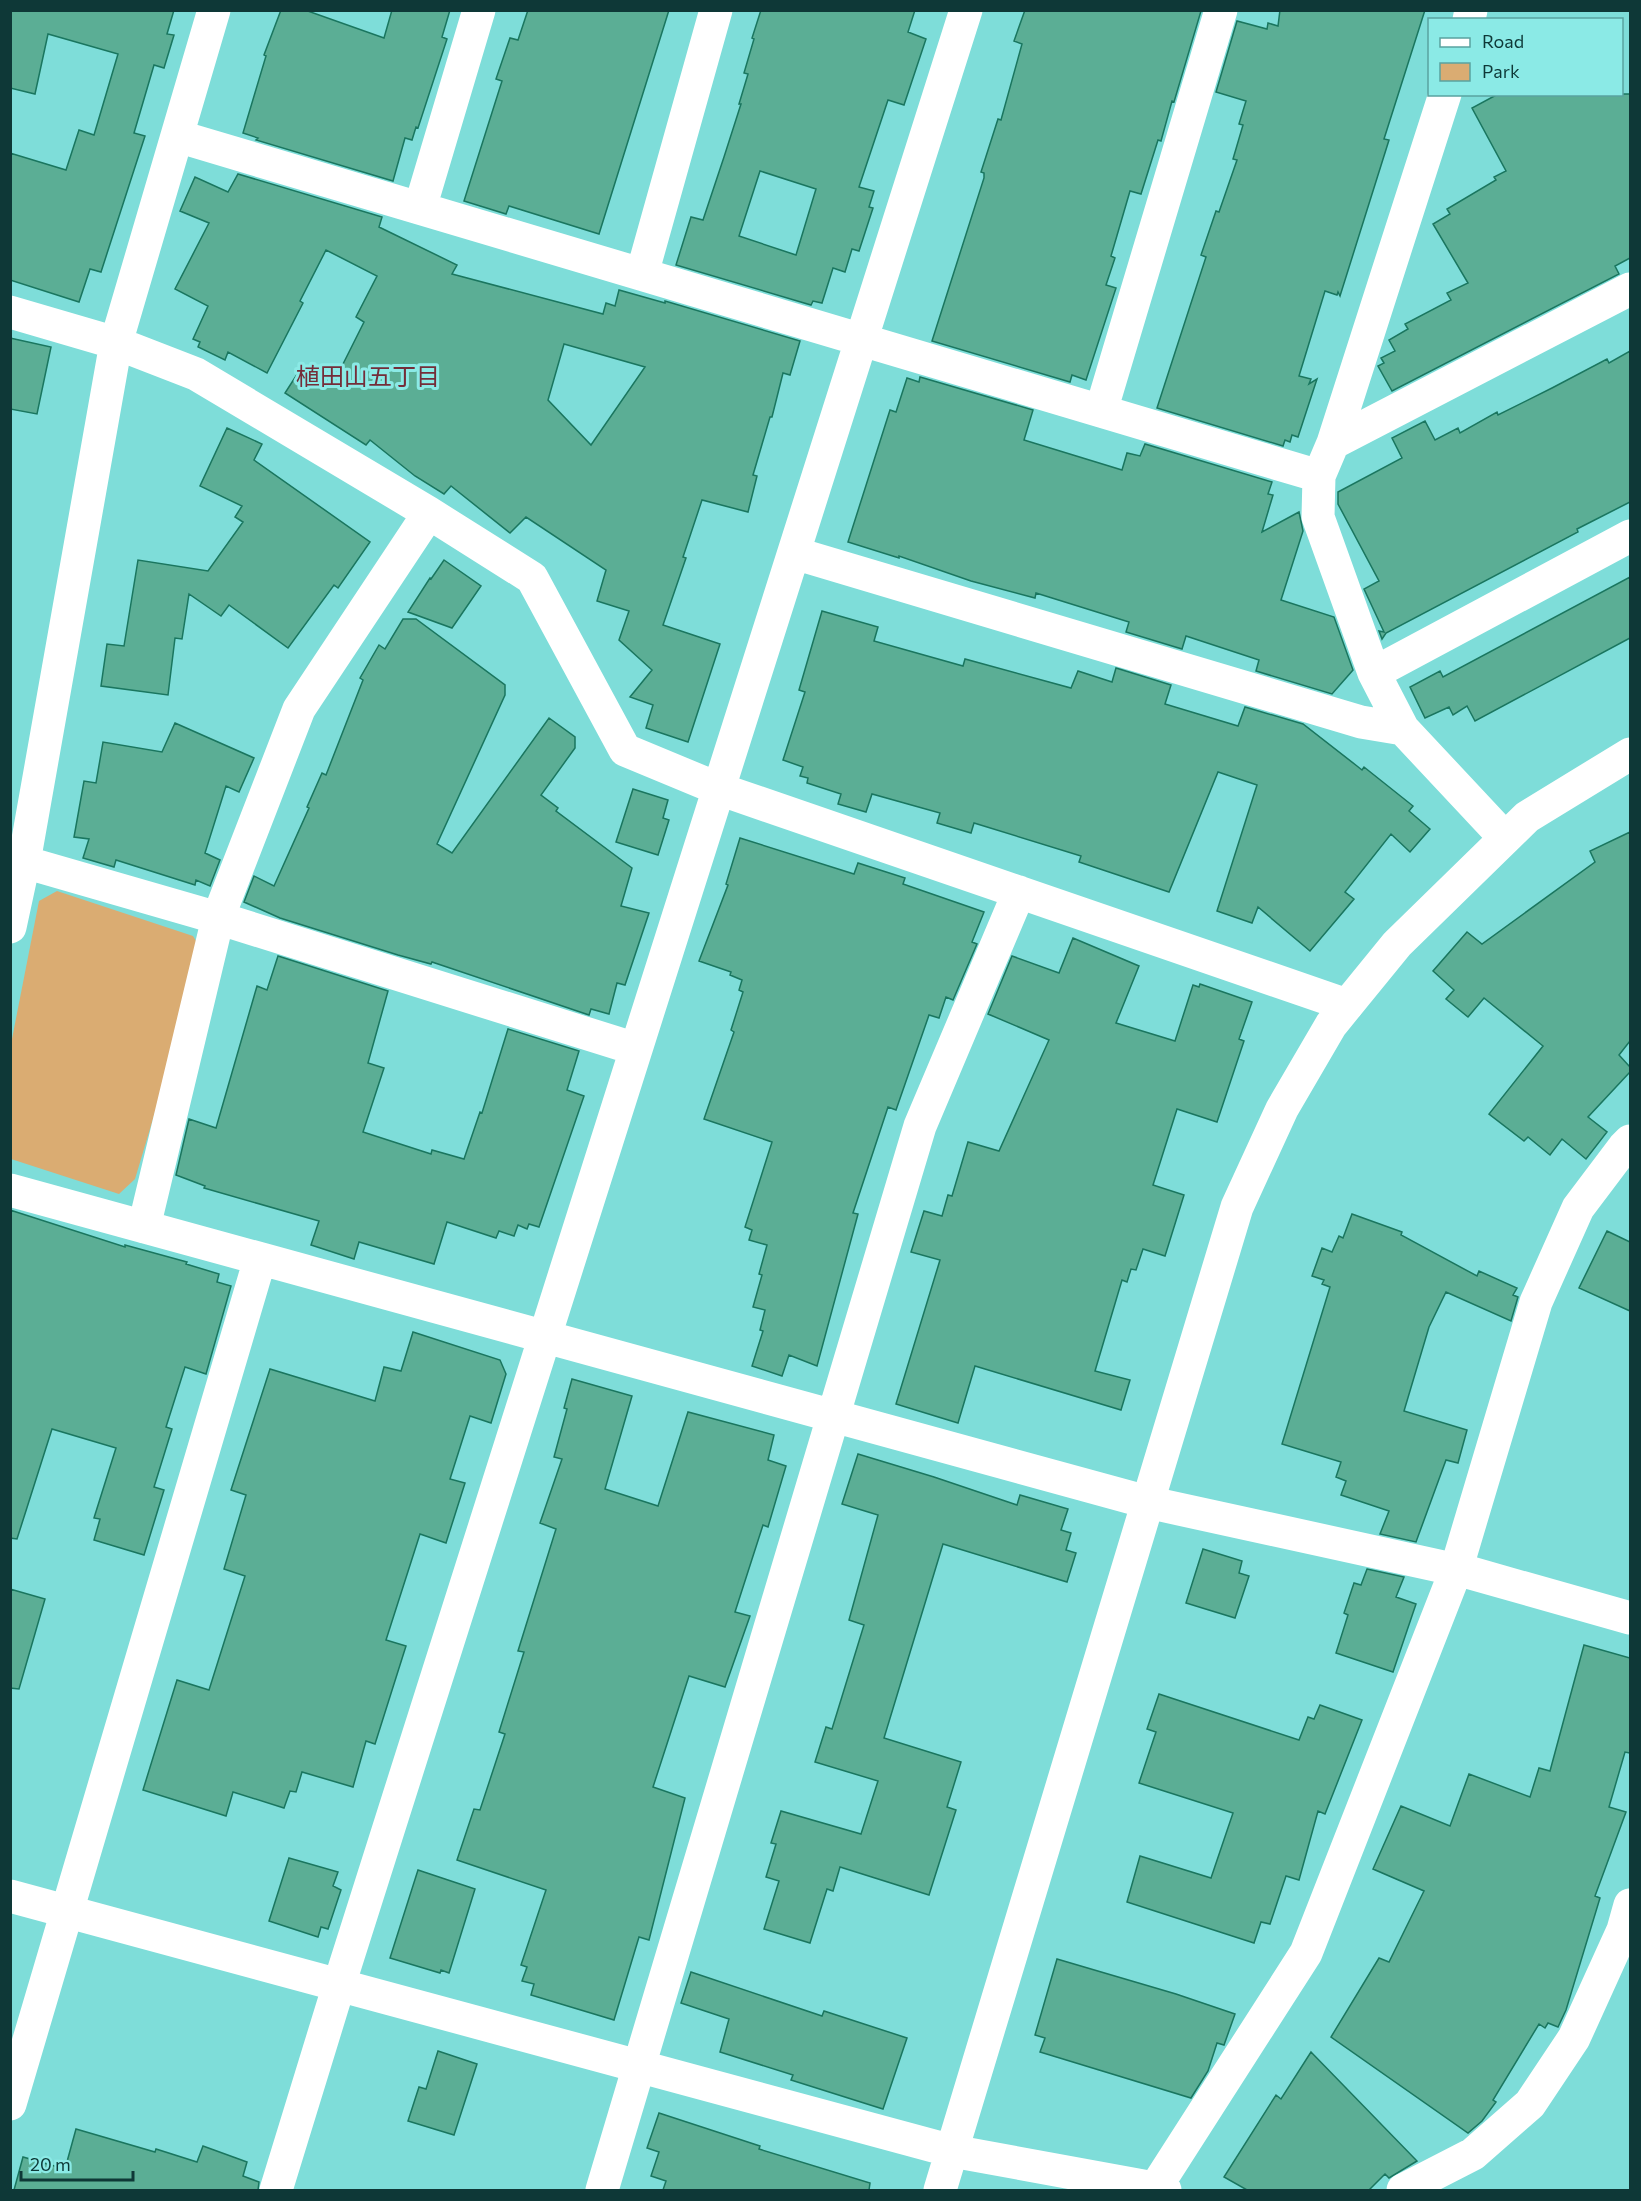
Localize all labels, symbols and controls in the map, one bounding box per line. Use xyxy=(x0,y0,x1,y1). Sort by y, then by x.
legend xyxy=(1428,18,1623,96)
text: Road xyxy=(1482,30,1524,52)
text: Park xyxy=(1482,60,1520,82)
district label: 植田山五丁目 xyxy=(296,361,440,390)
scale bar xyxy=(21,2144,134,2182)
text: 20 m xyxy=(30,2153,71,2175)

